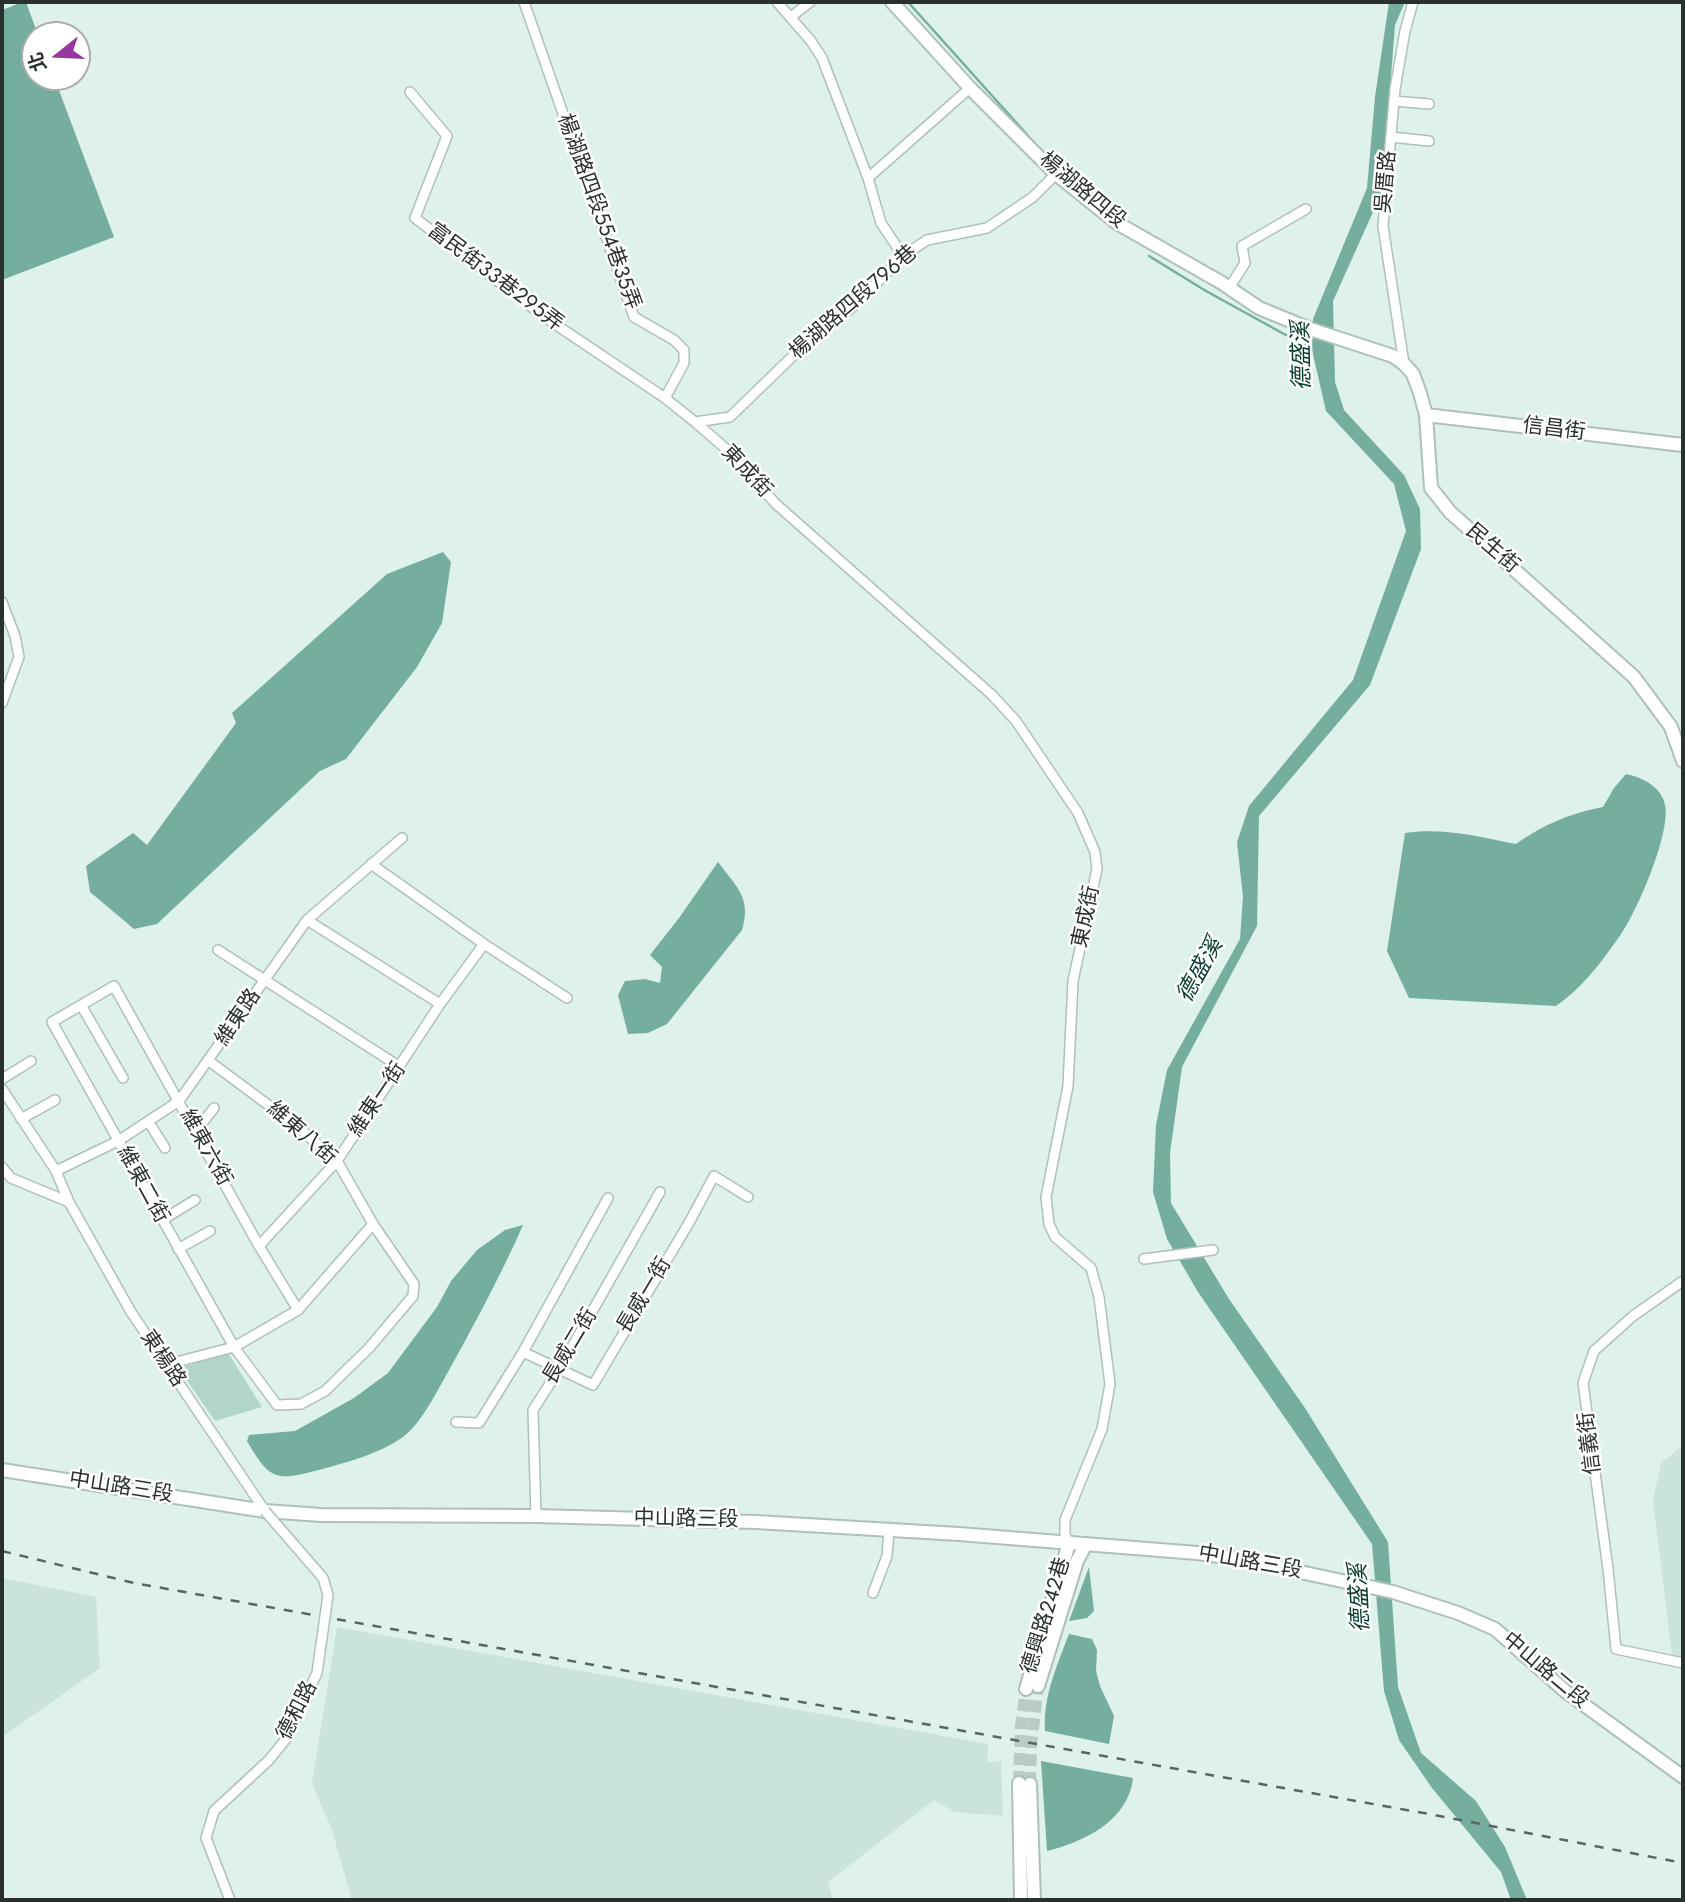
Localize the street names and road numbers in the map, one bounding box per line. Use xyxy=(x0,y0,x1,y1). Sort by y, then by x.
street label: 楊湖路四段554巷35弄 xyxy=(551,111,645,313)
street label: 楊湖路四段 xyxy=(1034,148,1130,234)
street label: 吳厝路 xyxy=(1372,150,1402,214)
street label: 富民街33巷295弄 xyxy=(422,219,568,337)
street label: 楊湖路四段796巷 xyxy=(785,241,923,365)
street label: 信昌街 xyxy=(1521,414,1587,446)
street label: 東成街 xyxy=(715,440,777,504)
street label: 民生街 xyxy=(1460,519,1524,579)
street label: 東成街 xyxy=(1068,884,1106,950)
street label: 維東路 xyxy=(211,985,267,1051)
street label: 維東一街 xyxy=(344,1058,412,1142)
street label: 維東八街 xyxy=(261,1097,341,1171)
street label: 維東六街 xyxy=(174,1105,236,1191)
street label: 維東二街 xyxy=(111,1142,173,1228)
street label: 長威一街 xyxy=(613,1254,677,1338)
street label: 長威二街 xyxy=(539,1305,603,1389)
street label: 東楊路 xyxy=(134,1326,190,1392)
street label: 信義街 xyxy=(1575,1410,1607,1476)
street label: 中山路三段 xyxy=(67,1467,175,1509)
street label: 中山路三段 xyxy=(633,1506,739,1534)
street label: 中山路三段 xyxy=(1196,1541,1304,1585)
street label: 德興路242巷 xyxy=(1017,1555,1077,1677)
street label: 中山路二段 xyxy=(1497,1628,1593,1714)
street label: 德和路 xyxy=(272,1677,324,1745)

